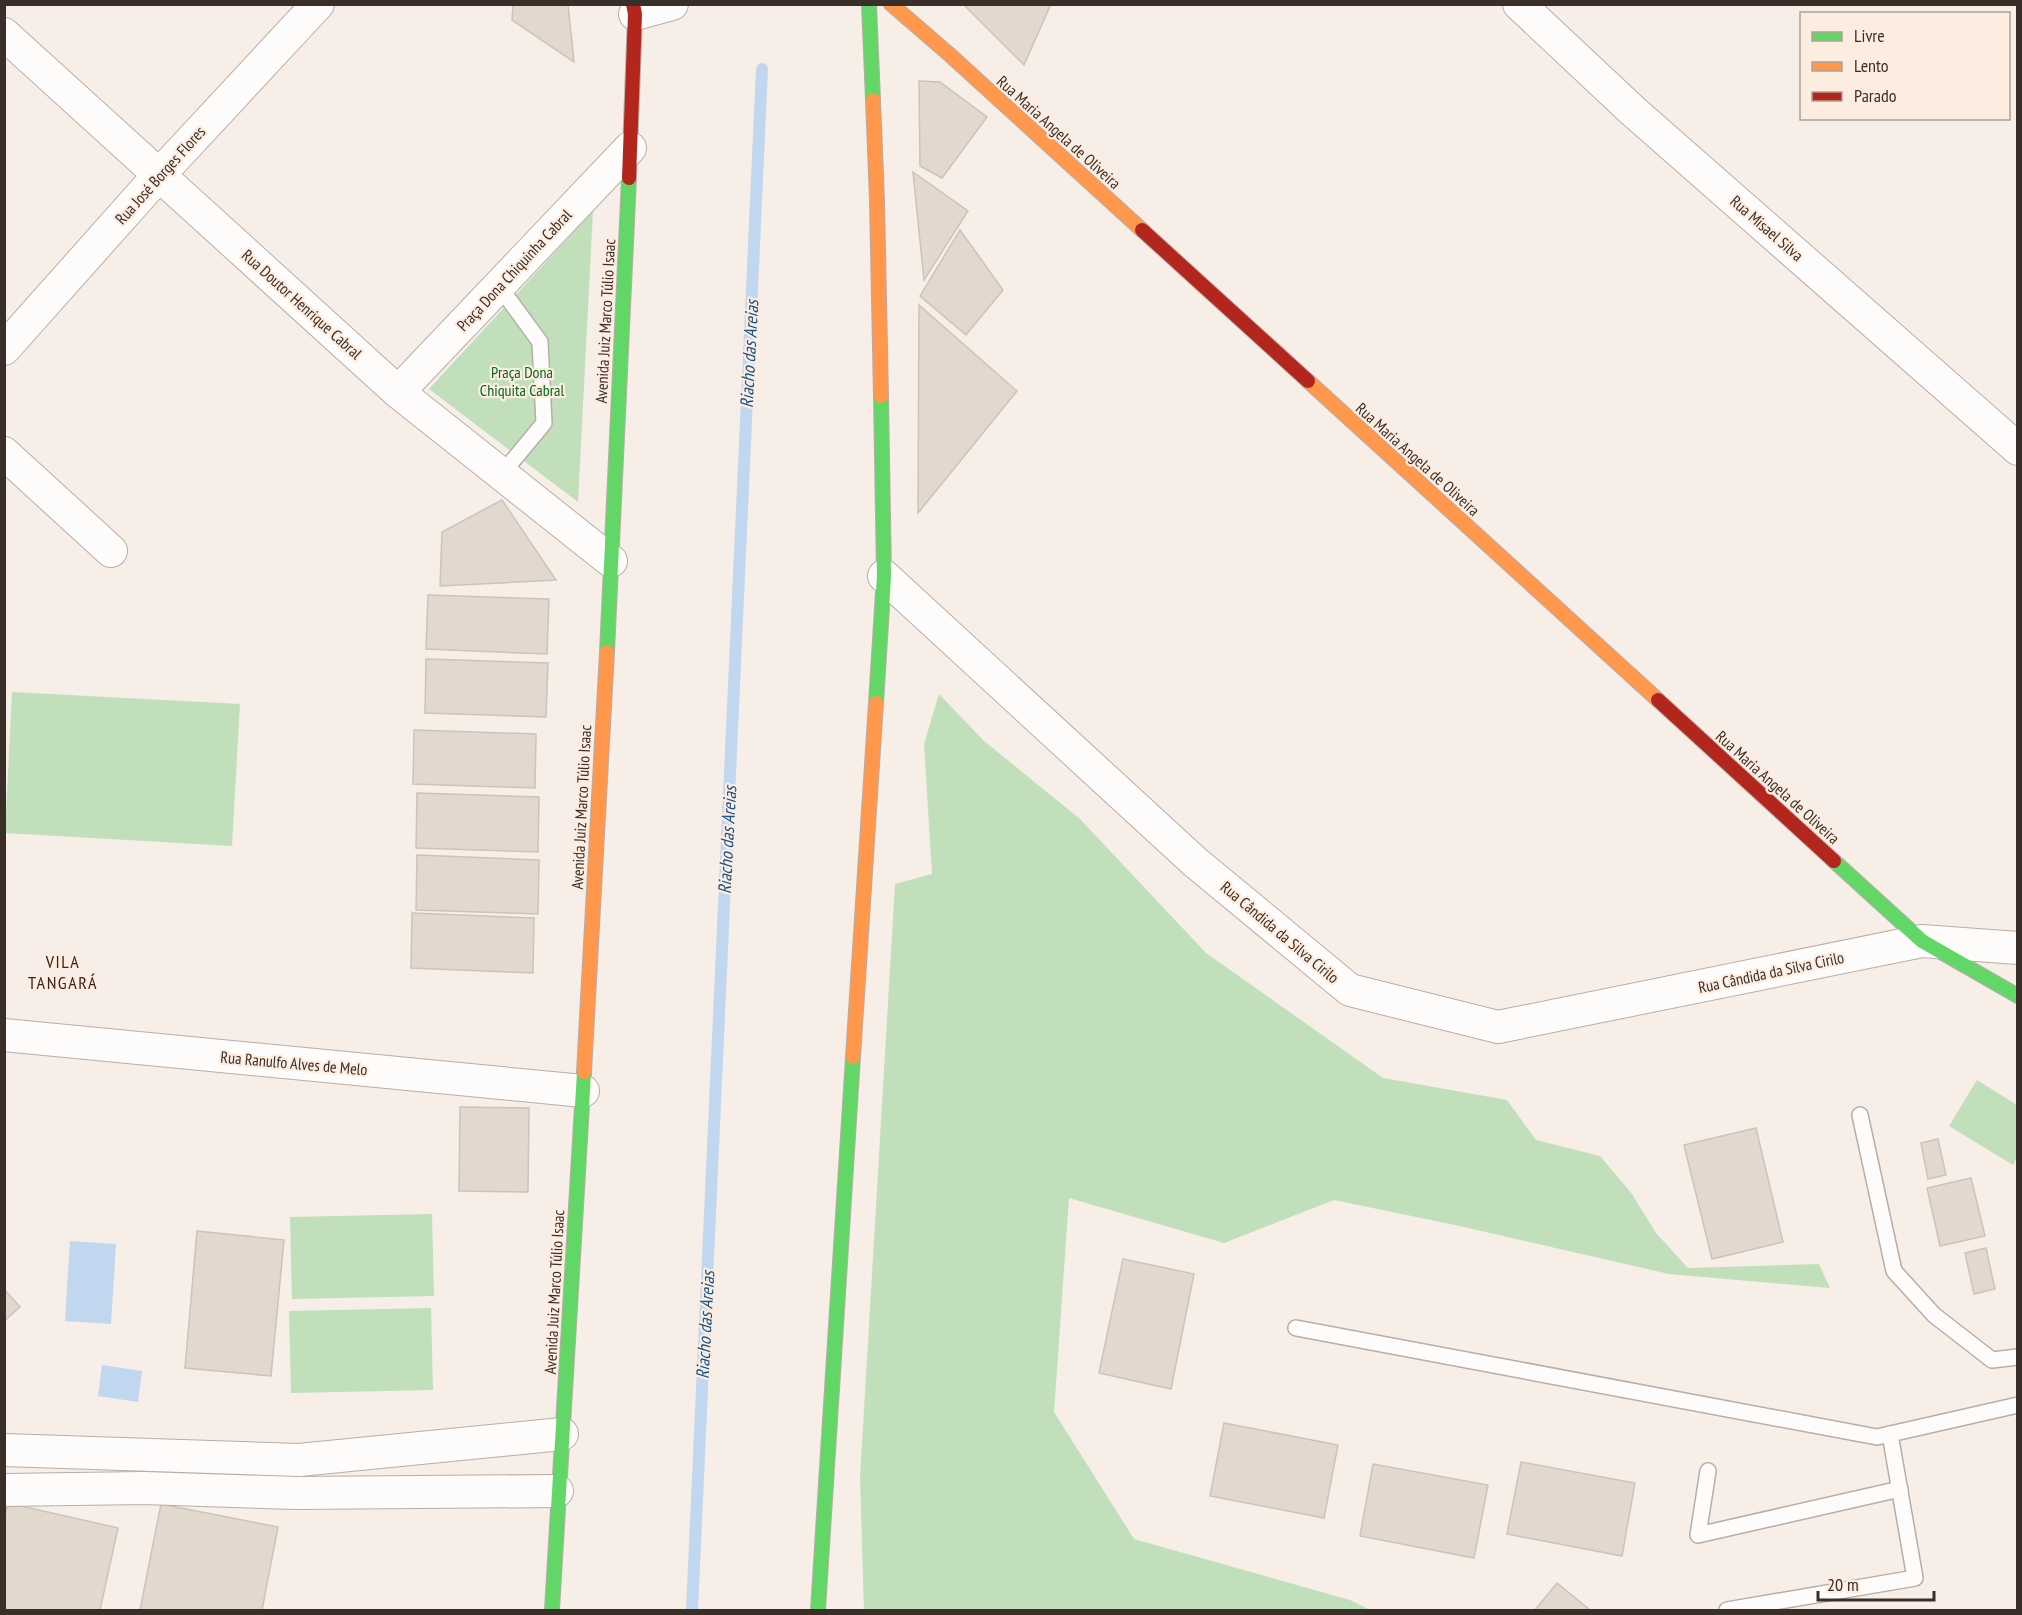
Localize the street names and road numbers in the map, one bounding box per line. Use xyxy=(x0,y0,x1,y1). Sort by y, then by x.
street label: Rua Maria Angela de Oliveira xyxy=(993,71,1125,193)
street label: Rua José Borges Flores xyxy=(111,122,209,228)
street label: Rua Misael Silva xyxy=(1726,191,1808,265)
street label: Praça Dona Chiquinha Cabral xyxy=(452,205,576,335)
street label: Avenida Juiz Marco Túlio Isaac xyxy=(591,238,619,404)
street label: Rua Doutor Henrique Cabral xyxy=(238,245,366,363)
street label: Rua Maria Angela de Oliveira xyxy=(1352,398,1484,520)
street label: Avenida Juiz Marco Túlio Isaac xyxy=(567,724,595,890)
street label: Rua Maria Angela de Oliveira xyxy=(1712,726,1844,848)
street label: Rua Cândida da Silva Cirilo xyxy=(1217,877,1343,987)
street label: Rua Cândida da Silva Cirilo xyxy=(1696,947,1846,997)
street label: Rua Ranulfo Alves de Melo xyxy=(220,1047,368,1079)
street label: Avenida Juiz Marco Túlio Isaac xyxy=(540,1209,568,1375)

